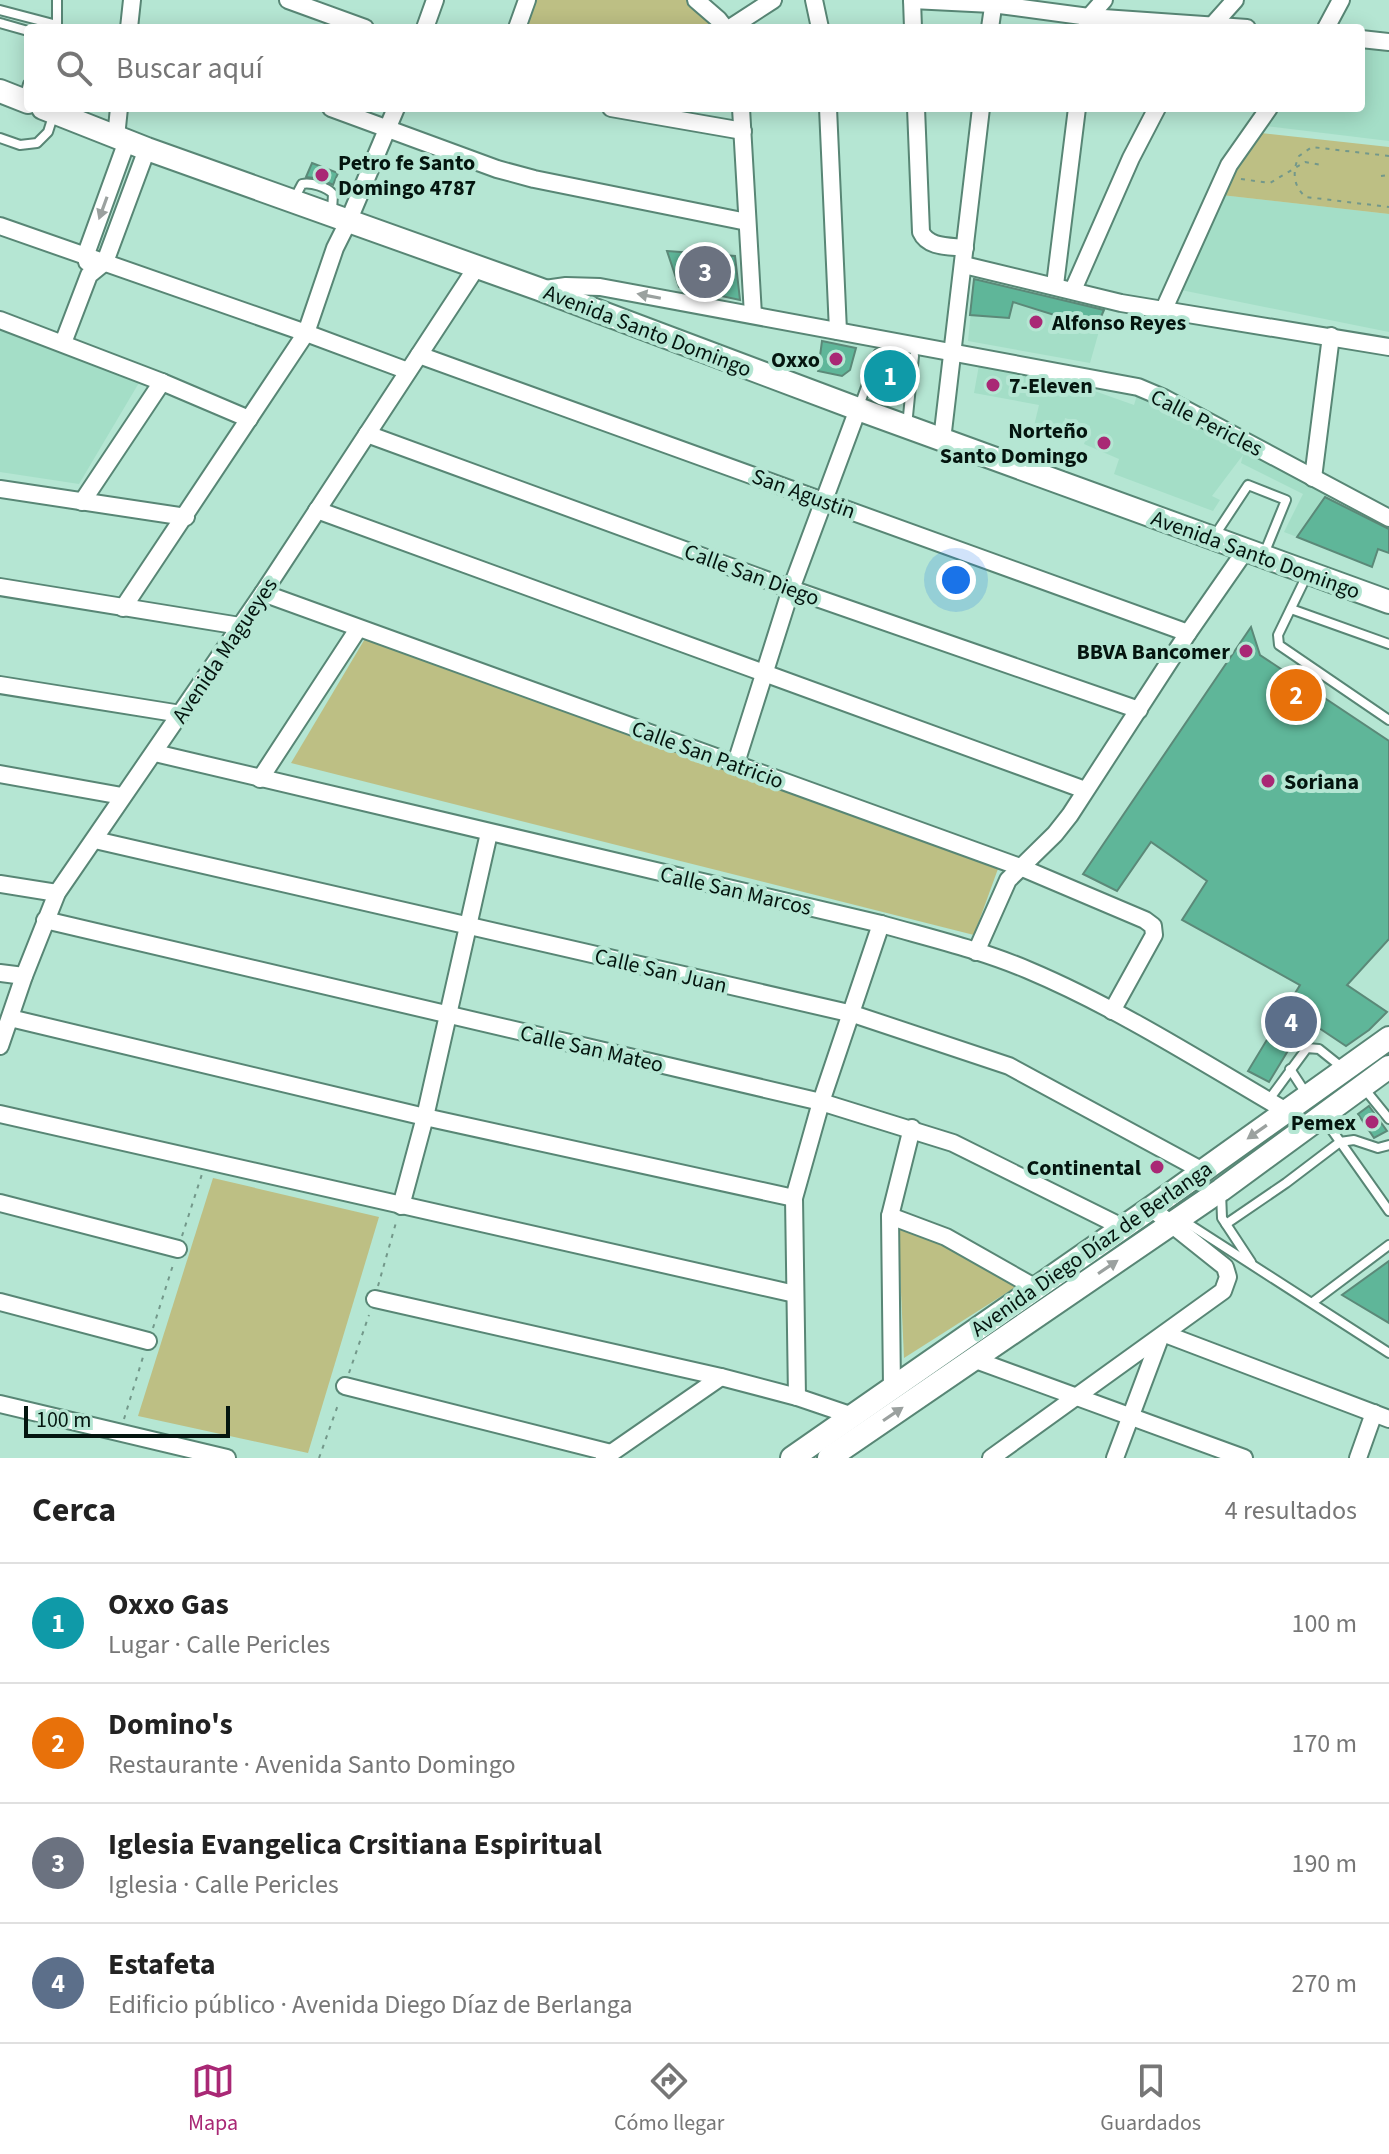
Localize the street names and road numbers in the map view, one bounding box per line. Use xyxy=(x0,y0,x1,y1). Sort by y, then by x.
street label: Avenida Santo Domingo xyxy=(539,277,756,385)
street label: Calle Pericles xyxy=(1145,381,1268,465)
street label: San Agustin xyxy=(747,460,860,527)
street label: Avenida Santo Domingo xyxy=(1147,502,1365,608)
street label: Calle San Diego xyxy=(680,536,824,614)
street label: Avenida Magueyes xyxy=(164,571,285,730)
street label: Calle San Patricio xyxy=(627,713,788,797)
street label: Calle San Marcos xyxy=(657,858,815,924)
street label: Calle San Juan xyxy=(591,940,730,1002)
street label: Calle San Mateo xyxy=(517,1017,667,1081)
street label: Avenida Diego Díaz de Berlanga xyxy=(964,1153,1219,1345)

